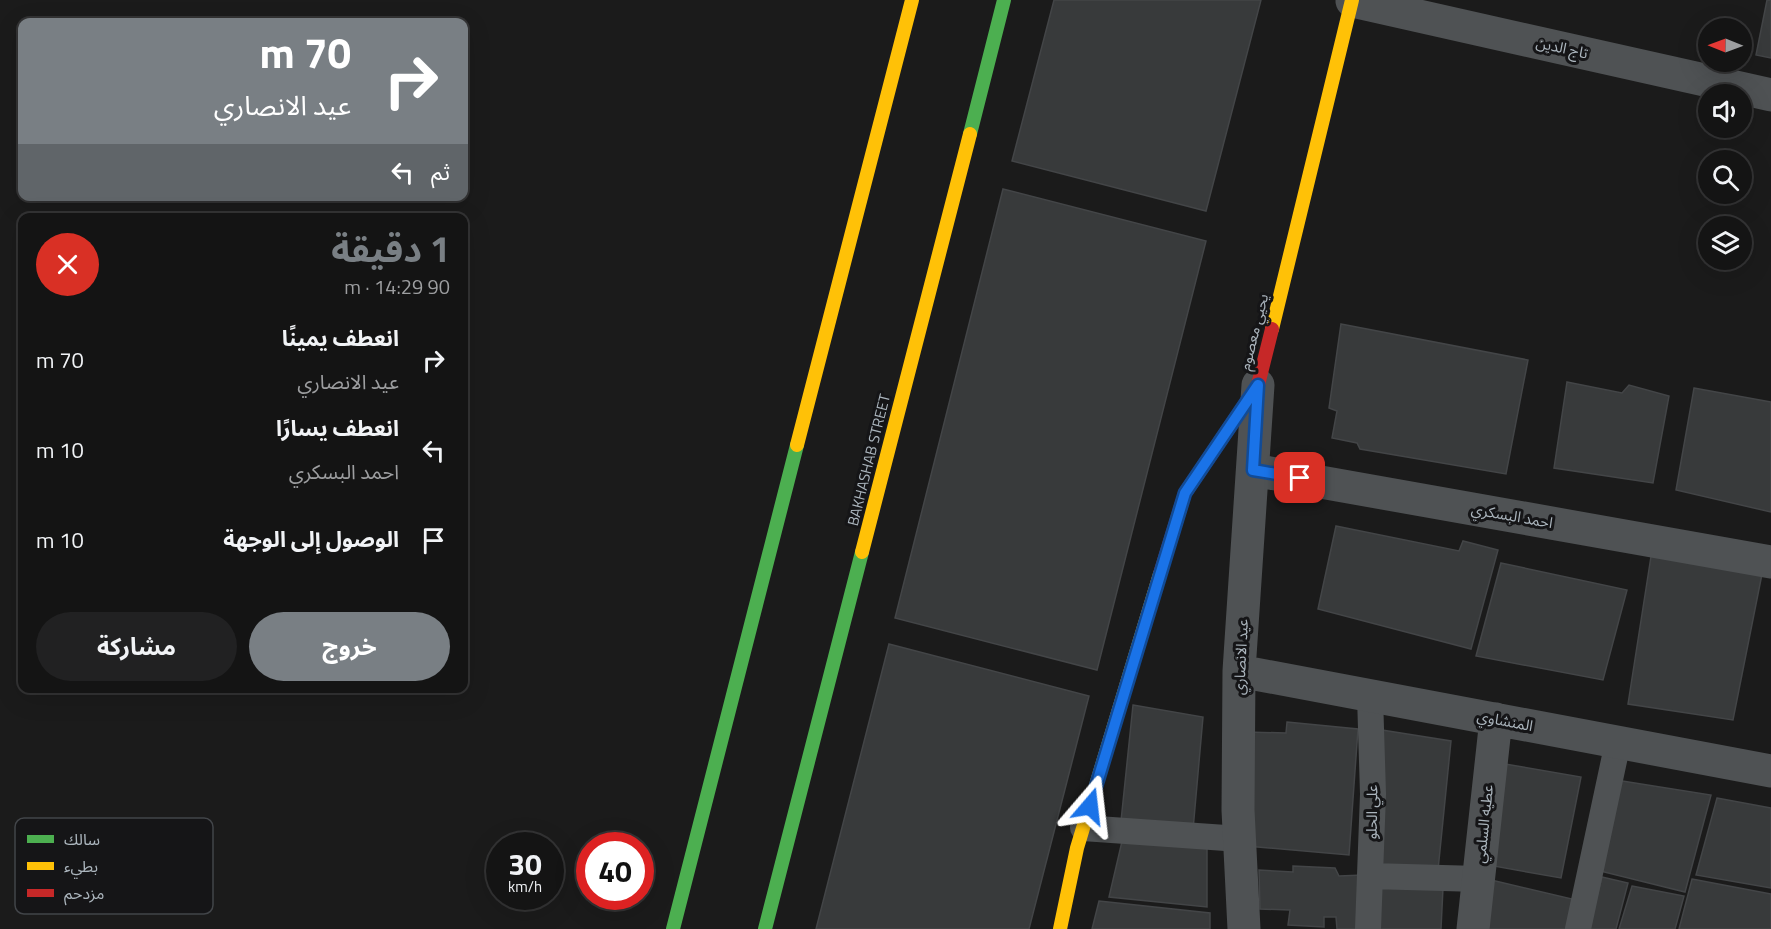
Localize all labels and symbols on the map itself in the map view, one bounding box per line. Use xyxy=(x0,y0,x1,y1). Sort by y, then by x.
north arrow xyxy=(1698,18,1752,72)
street label: تاج الدين xyxy=(1534,30,1590,66)
street label: يحيي معصوم xyxy=(1233,291,1275,373)
street label: BAKHASHAB STREET xyxy=(841,392,896,528)
pin xyxy=(1274,452,1325,503)
street label: احمد البسكري xyxy=(1469,497,1555,534)
street label: عيد الانصاري xyxy=(1227,618,1254,696)
street label: المنشاوي xyxy=(1475,704,1535,738)
position arrow xyxy=(1058,774,1122,838)
street label: عطيه السلمي xyxy=(1468,783,1500,864)
street label: علي الحلو xyxy=(1360,784,1384,840)
legend xyxy=(15,818,213,914)
text: سالك xyxy=(64,827,100,851)
speed limit sign: 40 xyxy=(576,832,654,910)
text: بطيء xyxy=(64,854,98,879)
text: مزدحم xyxy=(64,881,104,906)

